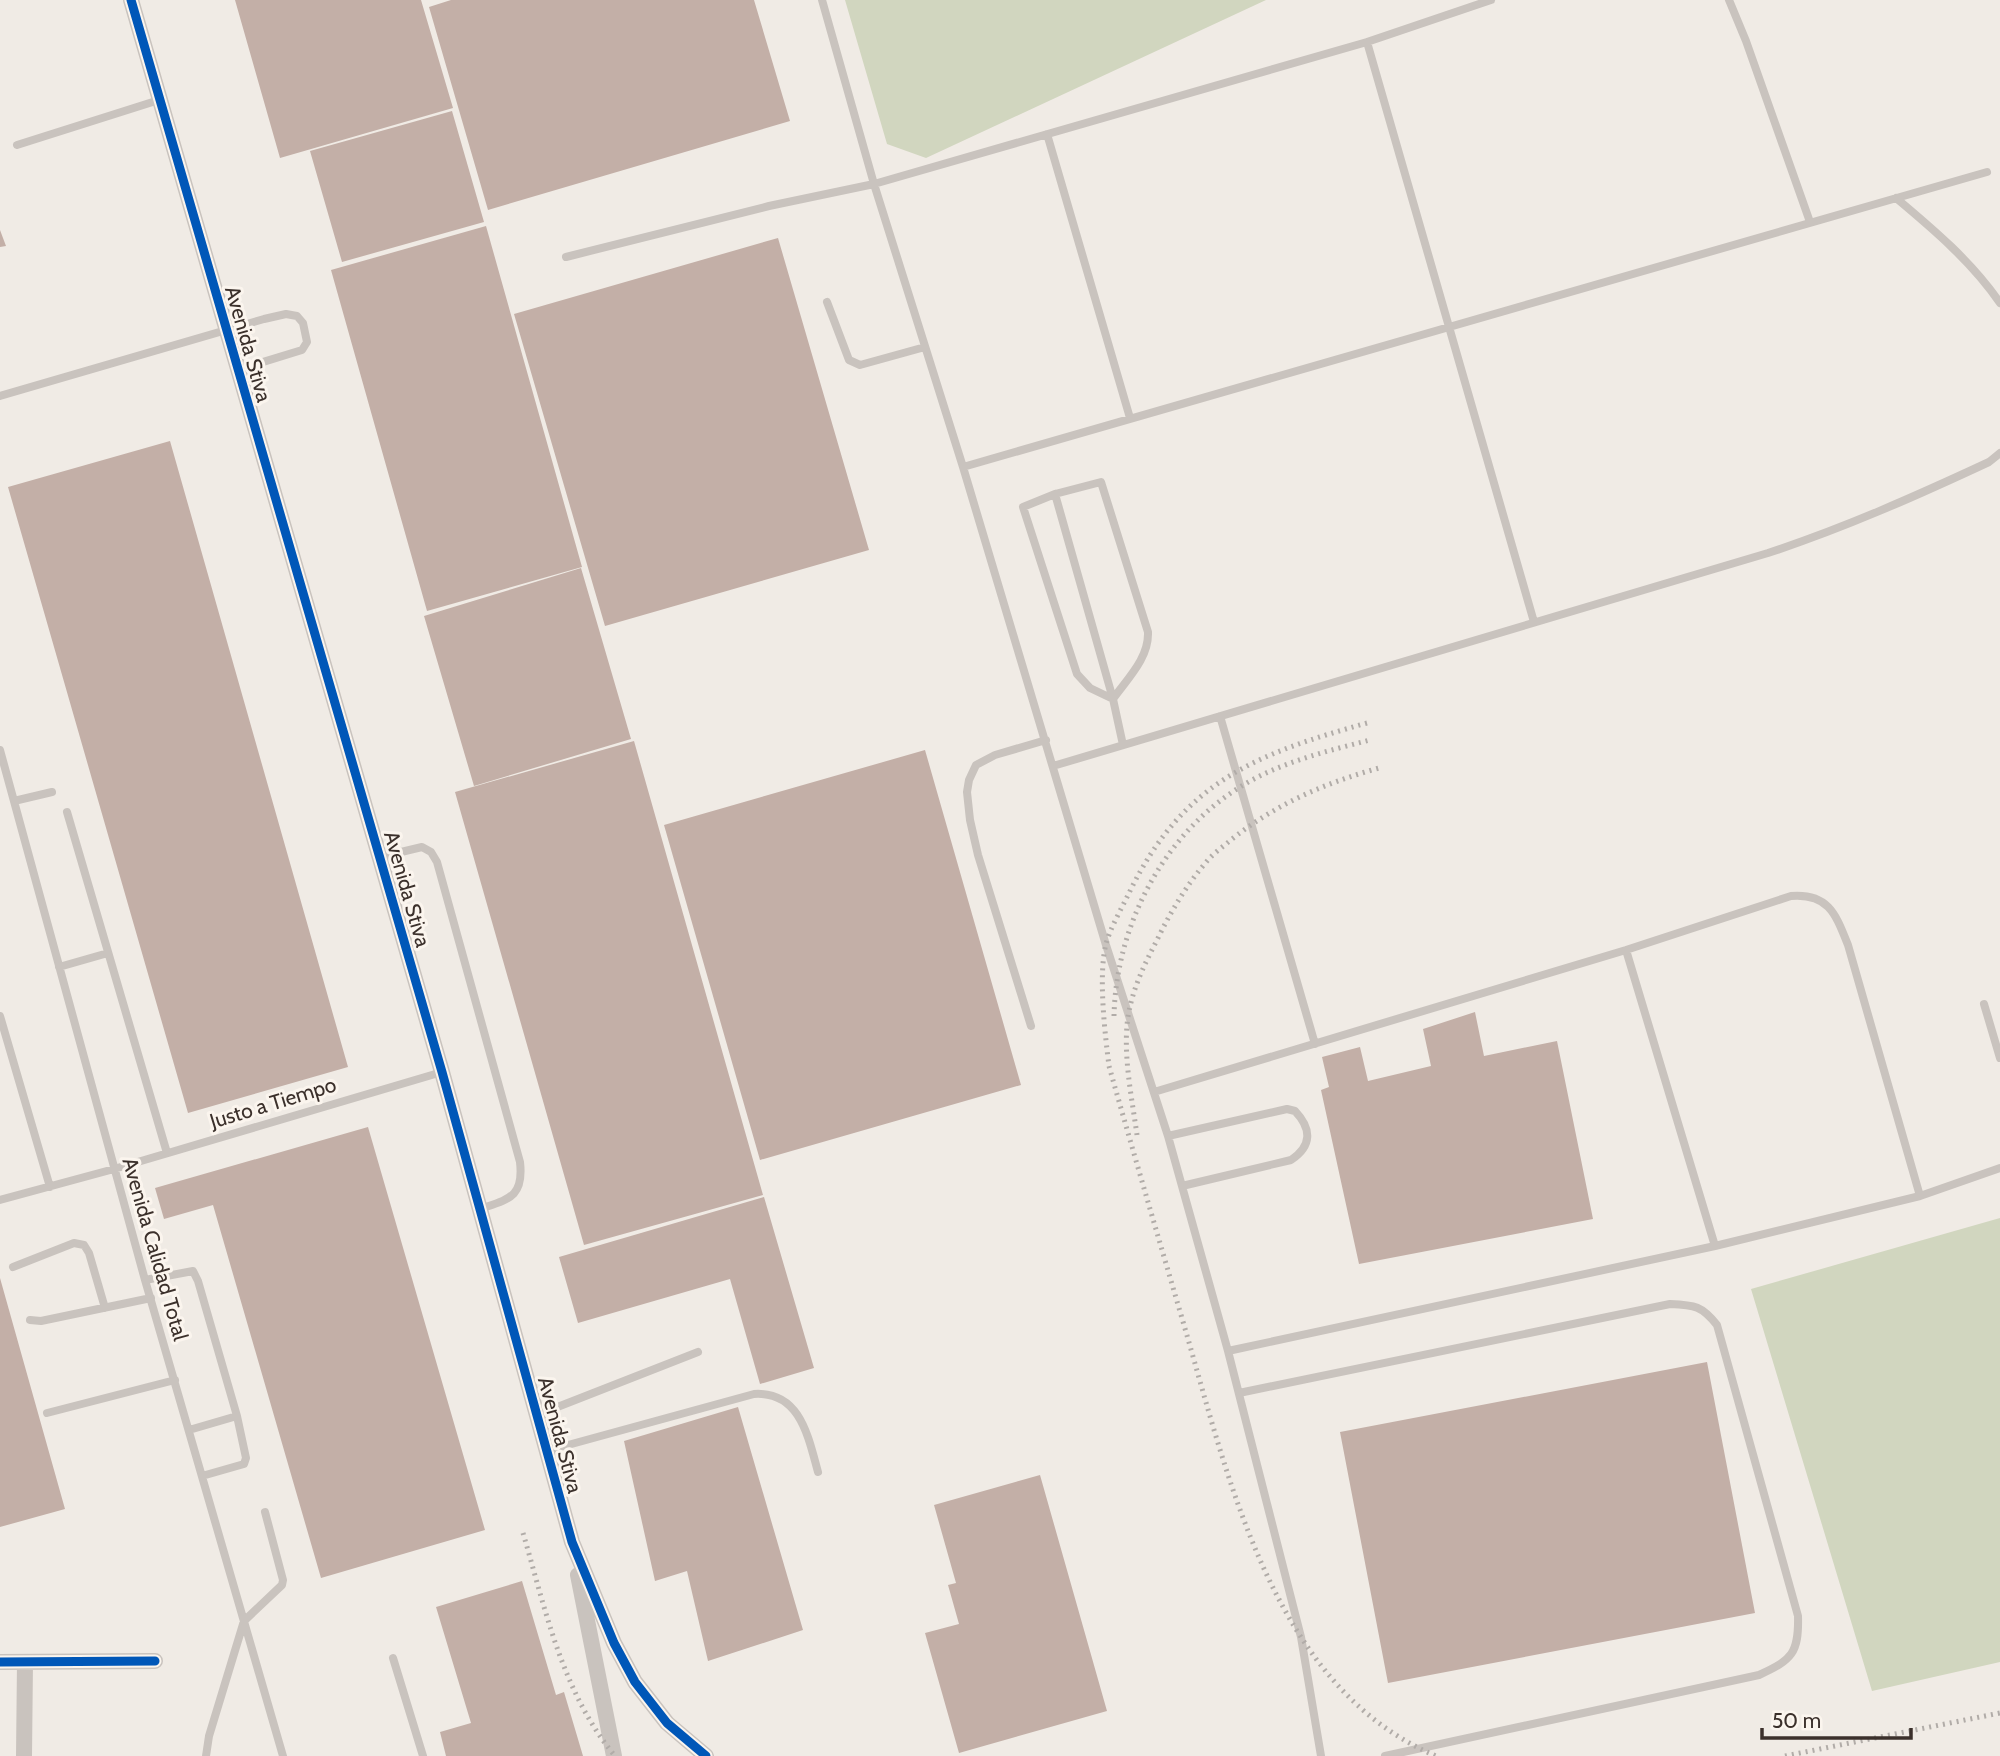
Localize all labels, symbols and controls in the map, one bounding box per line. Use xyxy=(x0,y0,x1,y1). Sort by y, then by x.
street label: Avenida Stiva xyxy=(220,283,277,405)
street label: Avenida Stiva xyxy=(379,828,436,950)
street label: Justo a Tiempo xyxy=(206,1071,339,1134)
street label: Avenida Calidad Total xyxy=(117,1154,194,1343)
street label: Avenida Stiva xyxy=(533,1374,588,1496)
scale bar xyxy=(1762,1696,1911,1740)
text: 50 m xyxy=(1772,1708,1821,1733)

